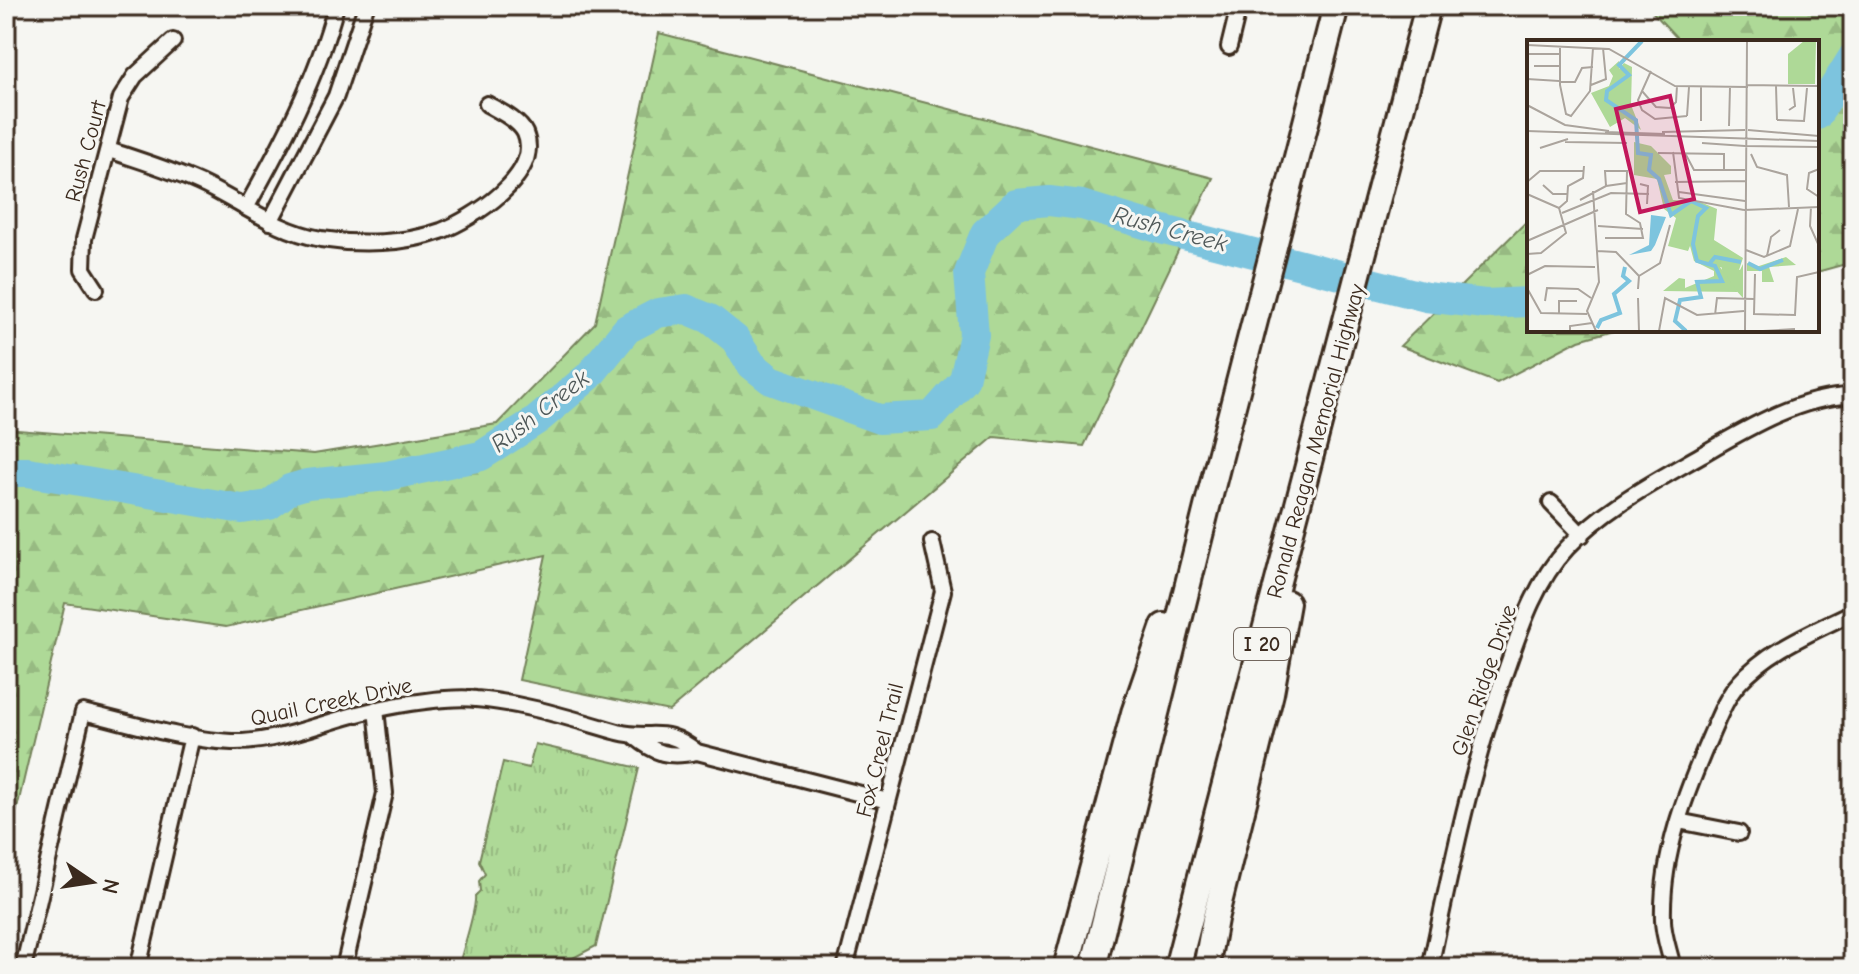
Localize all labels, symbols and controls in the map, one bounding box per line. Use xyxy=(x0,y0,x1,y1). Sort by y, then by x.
inset map xyxy=(1527,40,1819,332)
street label: Rush Court xyxy=(60,97,112,205)
water label: Rush Creek xyxy=(1110,200,1230,258)
street label: Ronald Reagan Memorial Highway xyxy=(1261,281,1371,601)
water label: Rush Creek xyxy=(485,364,595,458)
street label: Glen Ridge Drive xyxy=(1446,601,1522,759)
road number: I 20 xyxy=(1234,628,1290,660)
street label: Quail Creek Drive xyxy=(248,672,414,732)
street label: Fox Creel Trail xyxy=(851,680,909,820)
north arrow xyxy=(52,842,132,922)
text: N xyxy=(96,876,125,896)

